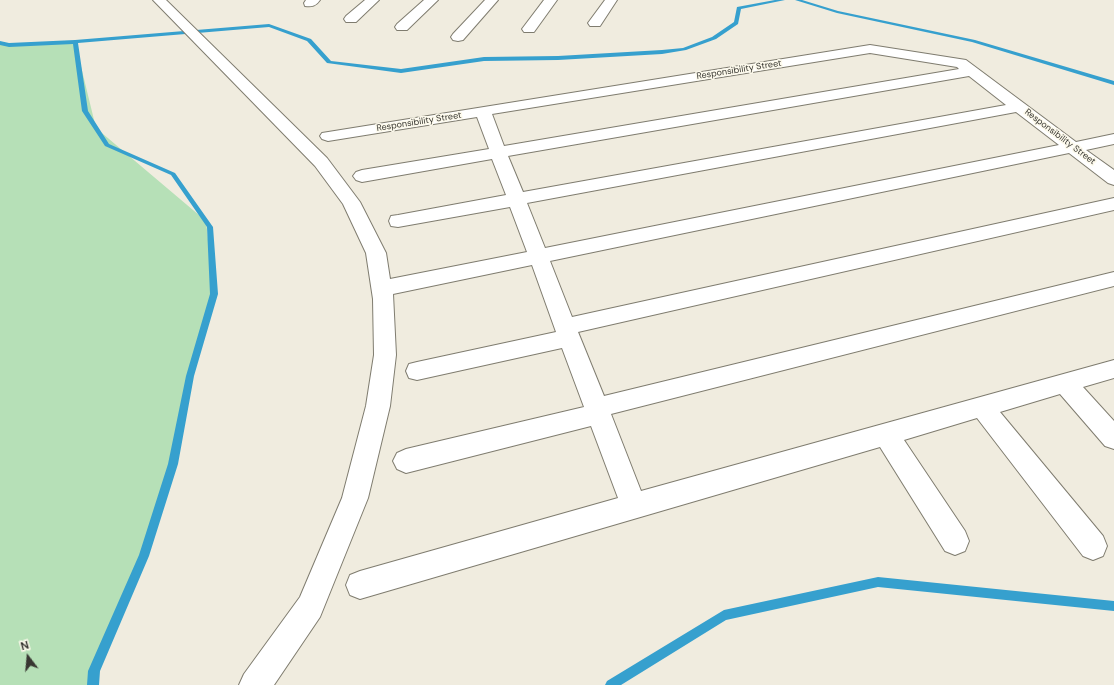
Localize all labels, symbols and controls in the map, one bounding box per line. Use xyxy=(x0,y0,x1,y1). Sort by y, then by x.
street label: Responsibility Street xyxy=(696,58,782,82)
street label: Responsibility Street xyxy=(1022,107,1098,167)
street label: Responsibility Street xyxy=(376,110,462,134)
north arrow xyxy=(8,637,48,677)
text: N xyxy=(19,638,30,653)

